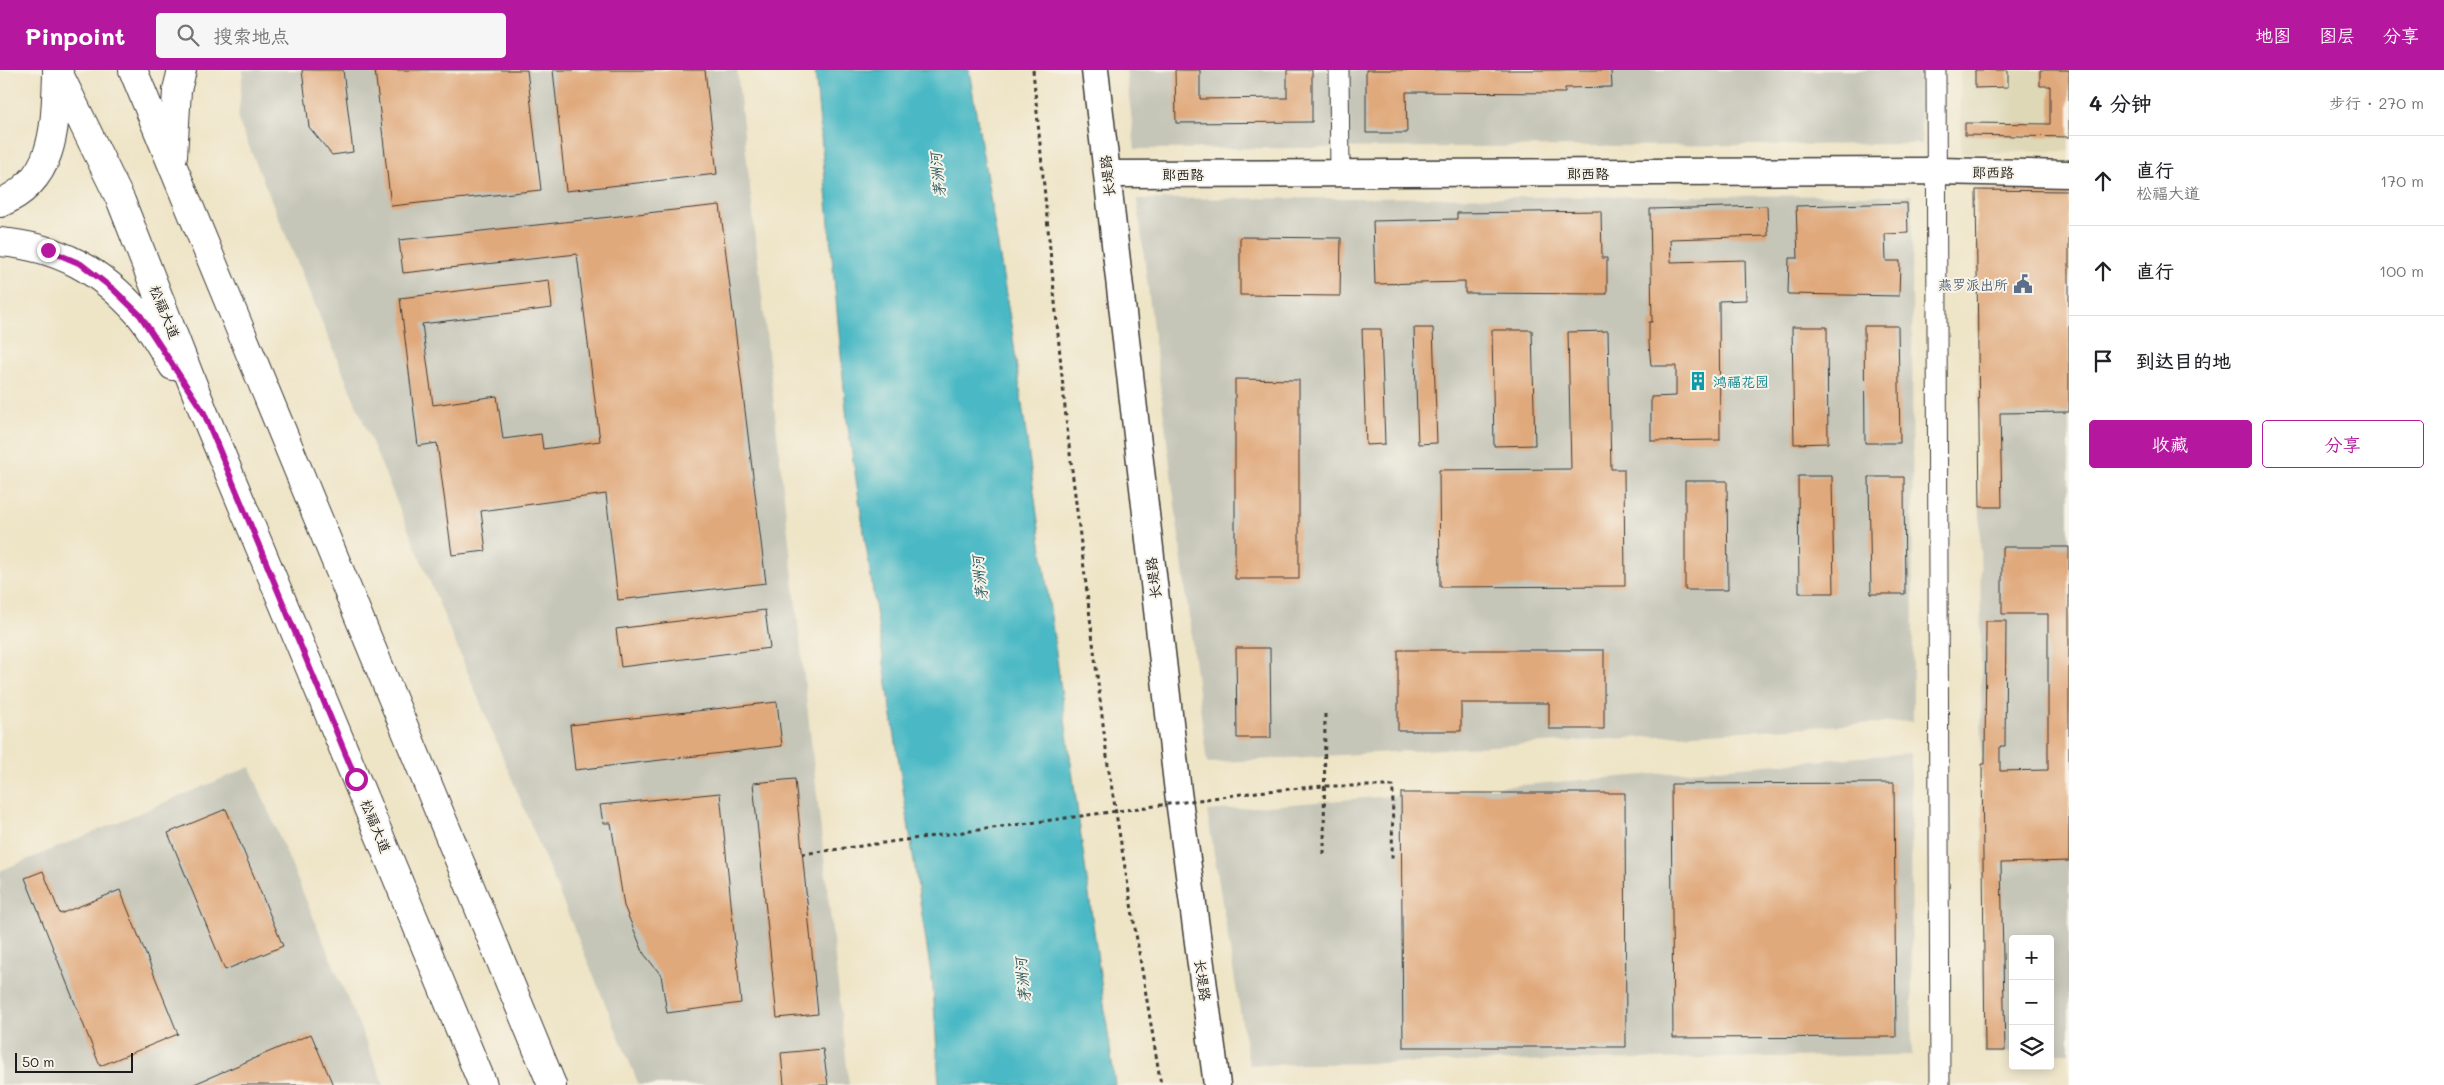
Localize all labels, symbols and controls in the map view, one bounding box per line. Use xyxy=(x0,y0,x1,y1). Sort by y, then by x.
search box xyxy=(156,13,506,58)
text: Pinpoint xyxy=(25,20,126,51)
icon: search xyxy=(174,21,202,49)
text: 搜索地点 xyxy=(214,23,290,48)
text: 地图 xyxy=(2255,23,2291,47)
text: 图层 xyxy=(2319,23,2355,47)
text: 分享 xyxy=(2383,23,2419,47)
text: 4 分钟 xyxy=(2089,89,2152,116)
text: 步行 · 270 m xyxy=(2329,92,2424,113)
water label: 茅洲河 xyxy=(924,149,949,198)
street label: 长堤路 xyxy=(1095,154,1119,198)
text: 直行 xyxy=(2136,157,2174,182)
street label: 郎西路 xyxy=(1972,162,2014,182)
street label: 郎西路 xyxy=(1567,164,1609,183)
street label: 郎西路 xyxy=(1162,165,1204,184)
icon: ahead xyxy=(2089,167,2117,195)
text: 170 m xyxy=(2380,170,2424,191)
text: 松福大道 xyxy=(2136,182,2200,203)
route end xyxy=(37,239,60,262)
icon: ahead xyxy=(2089,257,2117,285)
text: 直行 xyxy=(2136,258,2174,283)
text: 100 m xyxy=(2379,260,2424,281)
public building icon: 燕罗派出所 xyxy=(2012,273,2034,295)
place label: 燕罗派出所 xyxy=(1938,275,2008,294)
street label: 松福大道 xyxy=(146,282,184,342)
icon: arrive xyxy=(2089,347,2117,375)
text: 到达目的地 xyxy=(2136,348,2231,373)
building icon: 鸿福花园 xyxy=(1687,370,1709,392)
place label: 鸿福花园 xyxy=(1713,372,1769,391)
button: 收藏 xyxy=(2089,420,2252,468)
button: 分享 xyxy=(2262,420,2424,468)
water label: 茅洲河 xyxy=(966,552,991,601)
street label: 长堤路 xyxy=(1141,556,1165,600)
route start xyxy=(345,768,368,791)
street label: 松福大道 xyxy=(357,796,395,856)
map controls xyxy=(2009,935,2054,1070)
button: + xyxy=(2009,935,2054,980)
water label: 茅洲河 xyxy=(1009,954,1034,1003)
street label: 长堤路 xyxy=(1191,958,1215,1002)
button: − xyxy=(2009,980,2054,1025)
button: layers xyxy=(2009,1025,2054,1070)
scale bar xyxy=(15,1050,132,1073)
text: 50 m xyxy=(22,1052,54,1071)

